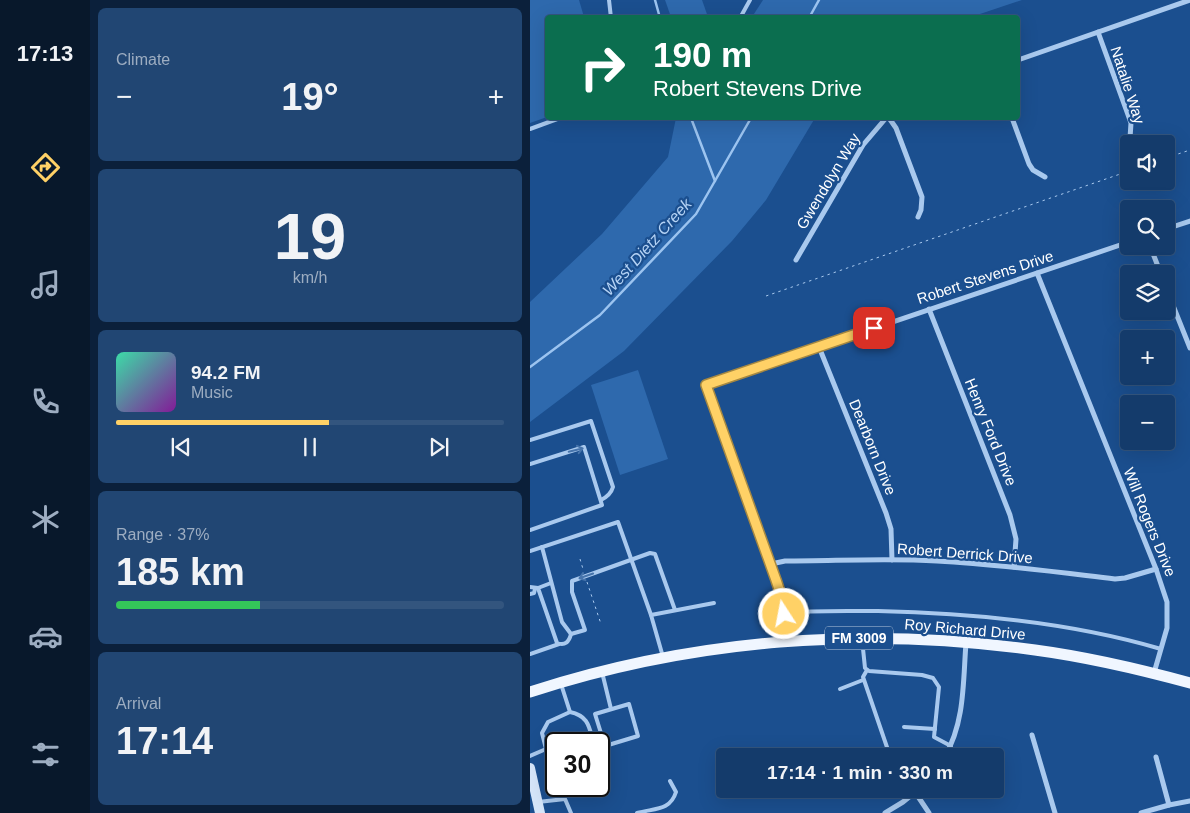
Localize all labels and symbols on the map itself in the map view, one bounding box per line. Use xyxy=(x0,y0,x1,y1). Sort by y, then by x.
street label: Natalie Way xyxy=(1108,44,1149,126)
street label: Gwendolyn Way xyxy=(793,130,864,232)
water label: West Dietz Creek xyxy=(599,194,696,299)
street label: Robert Stevens Drive xyxy=(915,247,1055,307)
pin xyxy=(853,307,895,349)
street label: Henry Ford Drive xyxy=(962,376,1020,488)
street label: Dearborn Drive xyxy=(846,397,900,497)
one-way arrow xyxy=(568,445,584,454)
street label: Will Rogers Drive xyxy=(1120,465,1180,579)
street label: Robert Derrick Drive xyxy=(897,540,1033,566)
one-way arrow xyxy=(578,571,594,581)
position arrow xyxy=(757,587,809,639)
street label: Roy Richard Drive xyxy=(904,615,1026,643)
road number: FM 3009 xyxy=(825,626,893,650)
speed limit sign: 30 xyxy=(545,732,610,797)

